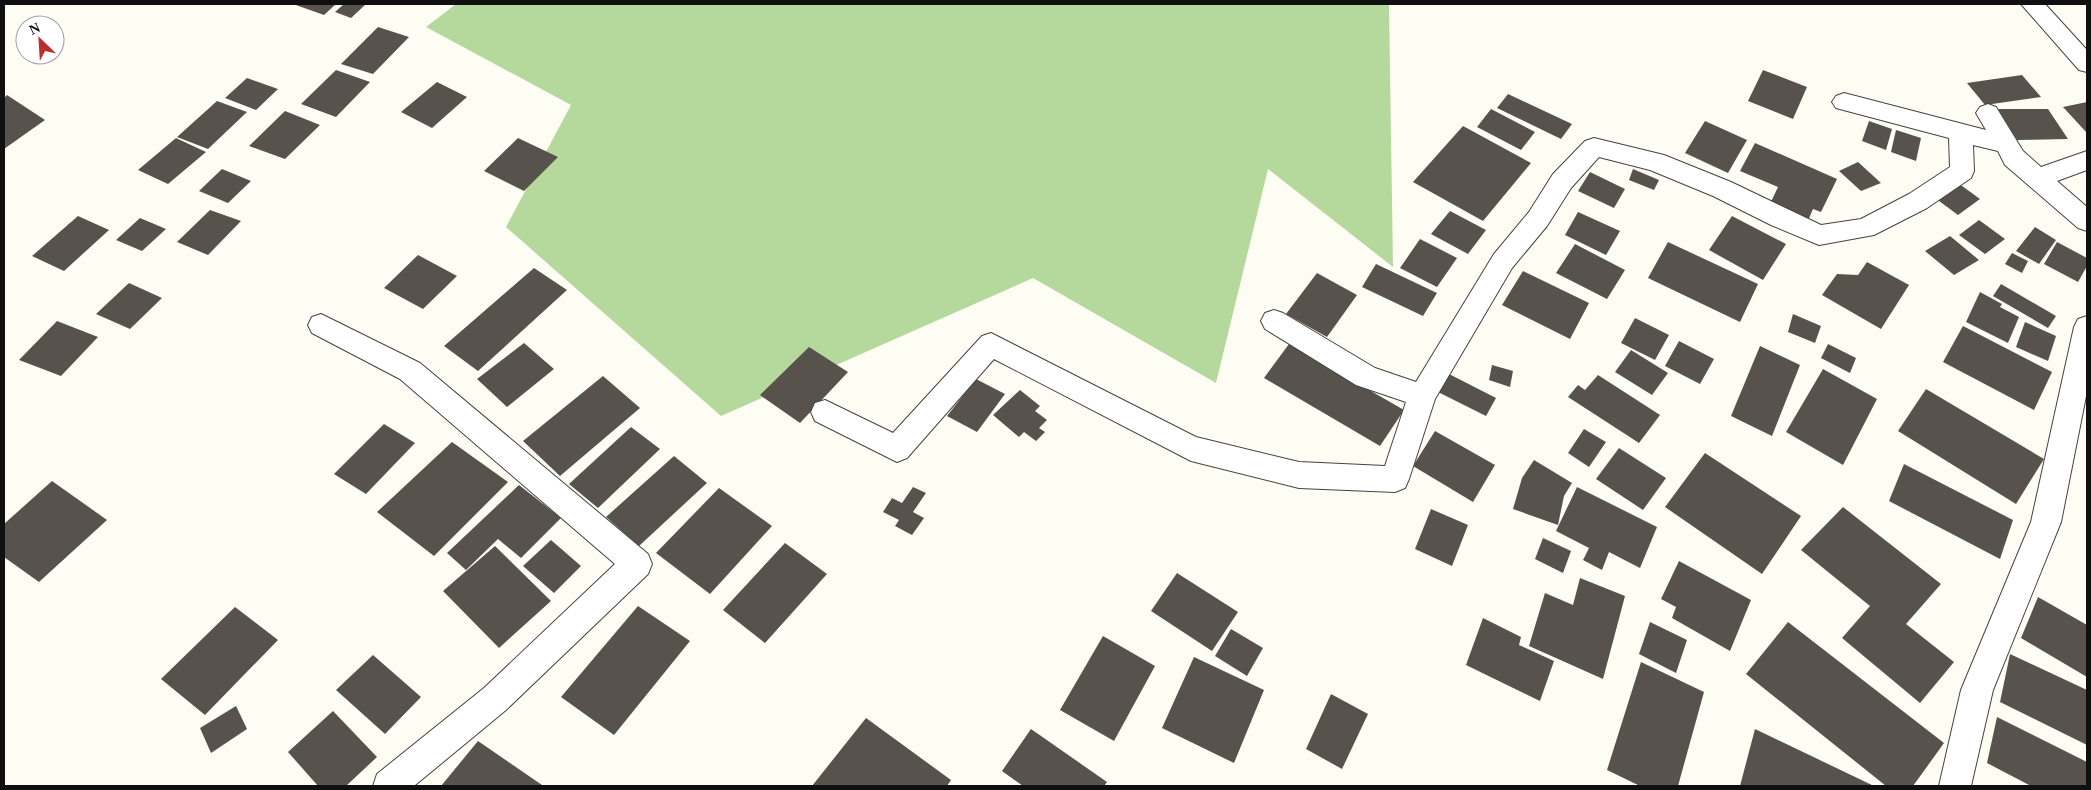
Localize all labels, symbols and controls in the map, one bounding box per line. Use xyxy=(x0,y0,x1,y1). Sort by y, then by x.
north arrow xyxy=(15,15,65,65)
text: N xyxy=(27,20,42,38)

